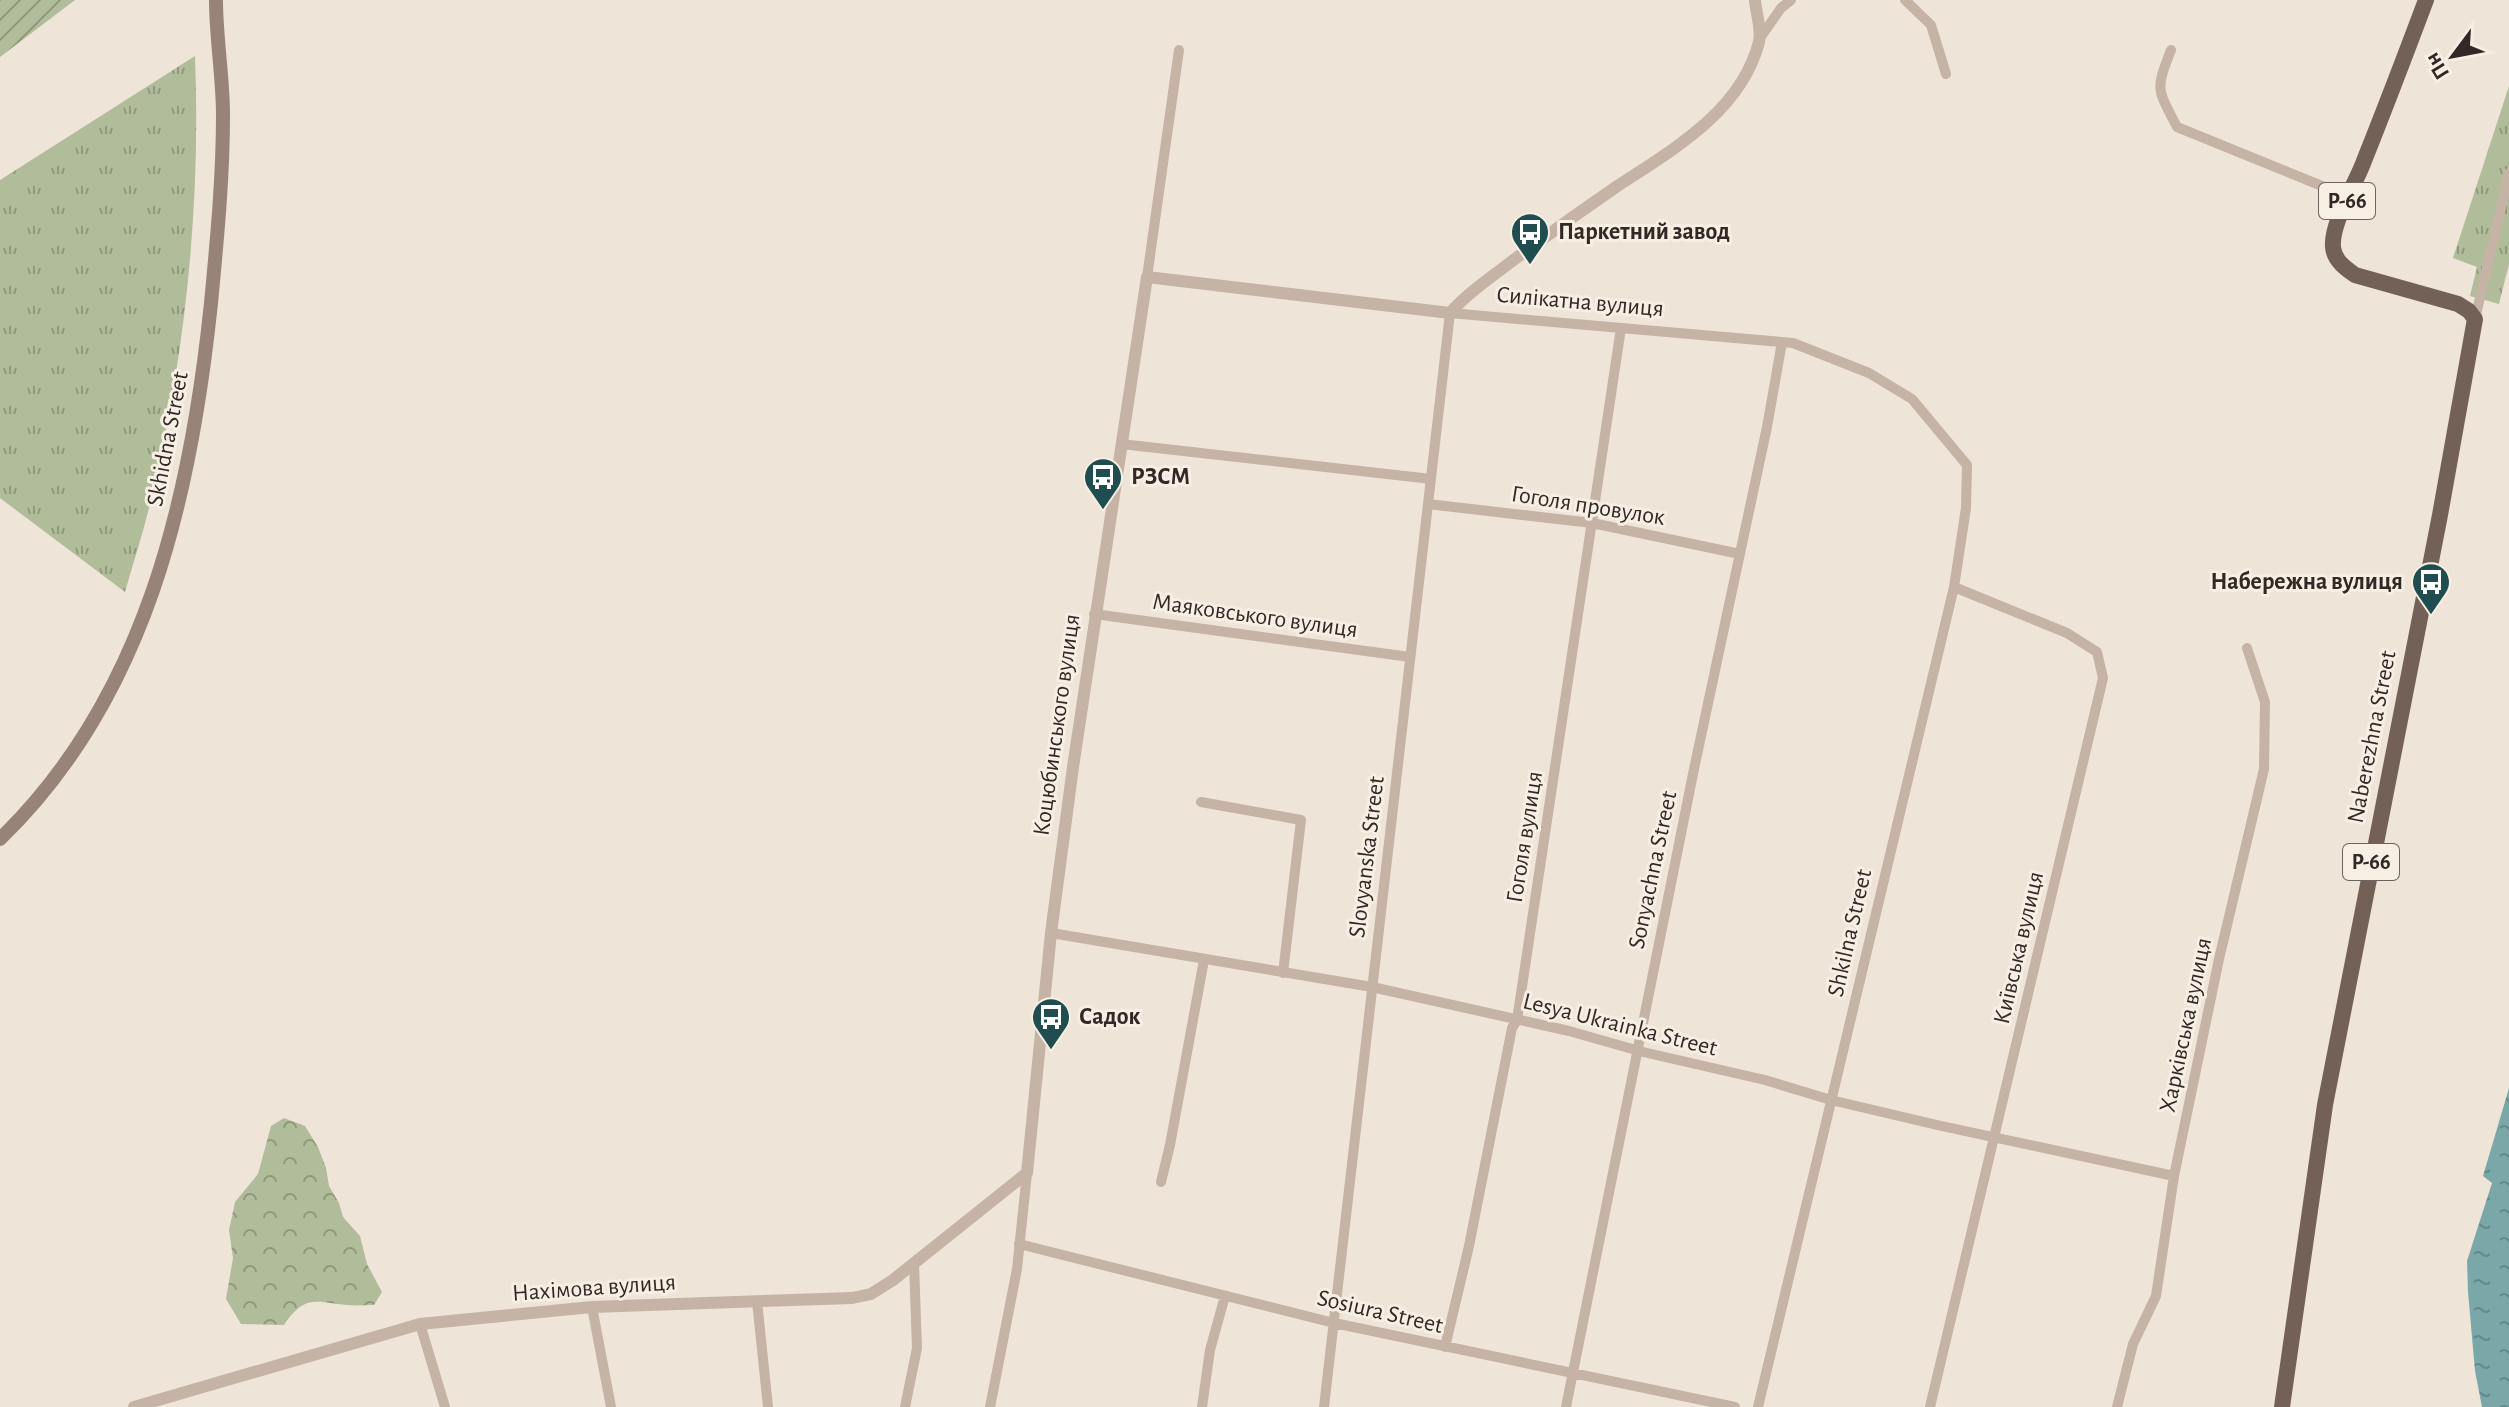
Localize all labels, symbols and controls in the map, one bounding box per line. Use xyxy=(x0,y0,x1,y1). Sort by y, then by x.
north arrow xyxy=(2413,16,2493,96)
text: Пн xyxy=(2420,49,2453,83)
road number: Р-66 xyxy=(2319,183,2375,219)
bus stop icon: Паркетний завод xyxy=(1509,211,1551,266)
place label: Паркетний завод xyxy=(1558,220,1730,244)
street label: Силікатна вулиця xyxy=(1495,283,1665,321)
street label: Skhidna Street xyxy=(143,369,193,508)
bus stop icon: РЗСМ xyxy=(1082,456,1124,511)
place label: РЗСМ xyxy=(1131,465,1190,489)
street label: Гоголя провулок xyxy=(1509,482,1667,530)
bus stop icon: Набережна вулиця xyxy=(2410,561,2452,616)
place label: Набережна вулиця xyxy=(2211,570,2403,594)
street label: Маяковського вулиця xyxy=(1151,590,1359,642)
street label: Коцюбинського вулиця xyxy=(1030,613,1084,837)
street label: Naberezhna Street xyxy=(2344,648,2401,825)
street label: Гоголя вулиця xyxy=(1503,769,1547,905)
street label: Slovyanska Street xyxy=(1345,775,1389,939)
street label: Sonyachna Street xyxy=(1625,789,1682,951)
road number: Р-66 xyxy=(2343,844,2399,880)
street label: Shkilna Street xyxy=(1824,867,1876,999)
street label: Київська вулиця xyxy=(1990,869,2048,1027)
street label: Харківська вулиця xyxy=(2156,936,2216,1114)
street label: Lesya Ukrainka Street xyxy=(1520,989,1720,1061)
bus stop icon: Садок xyxy=(1030,996,1072,1051)
place label: Садок xyxy=(1079,1005,1140,1029)
street label: Нахімова вулиця xyxy=(511,1270,677,1306)
street label: Sosiura Street xyxy=(1315,1286,1446,1338)

